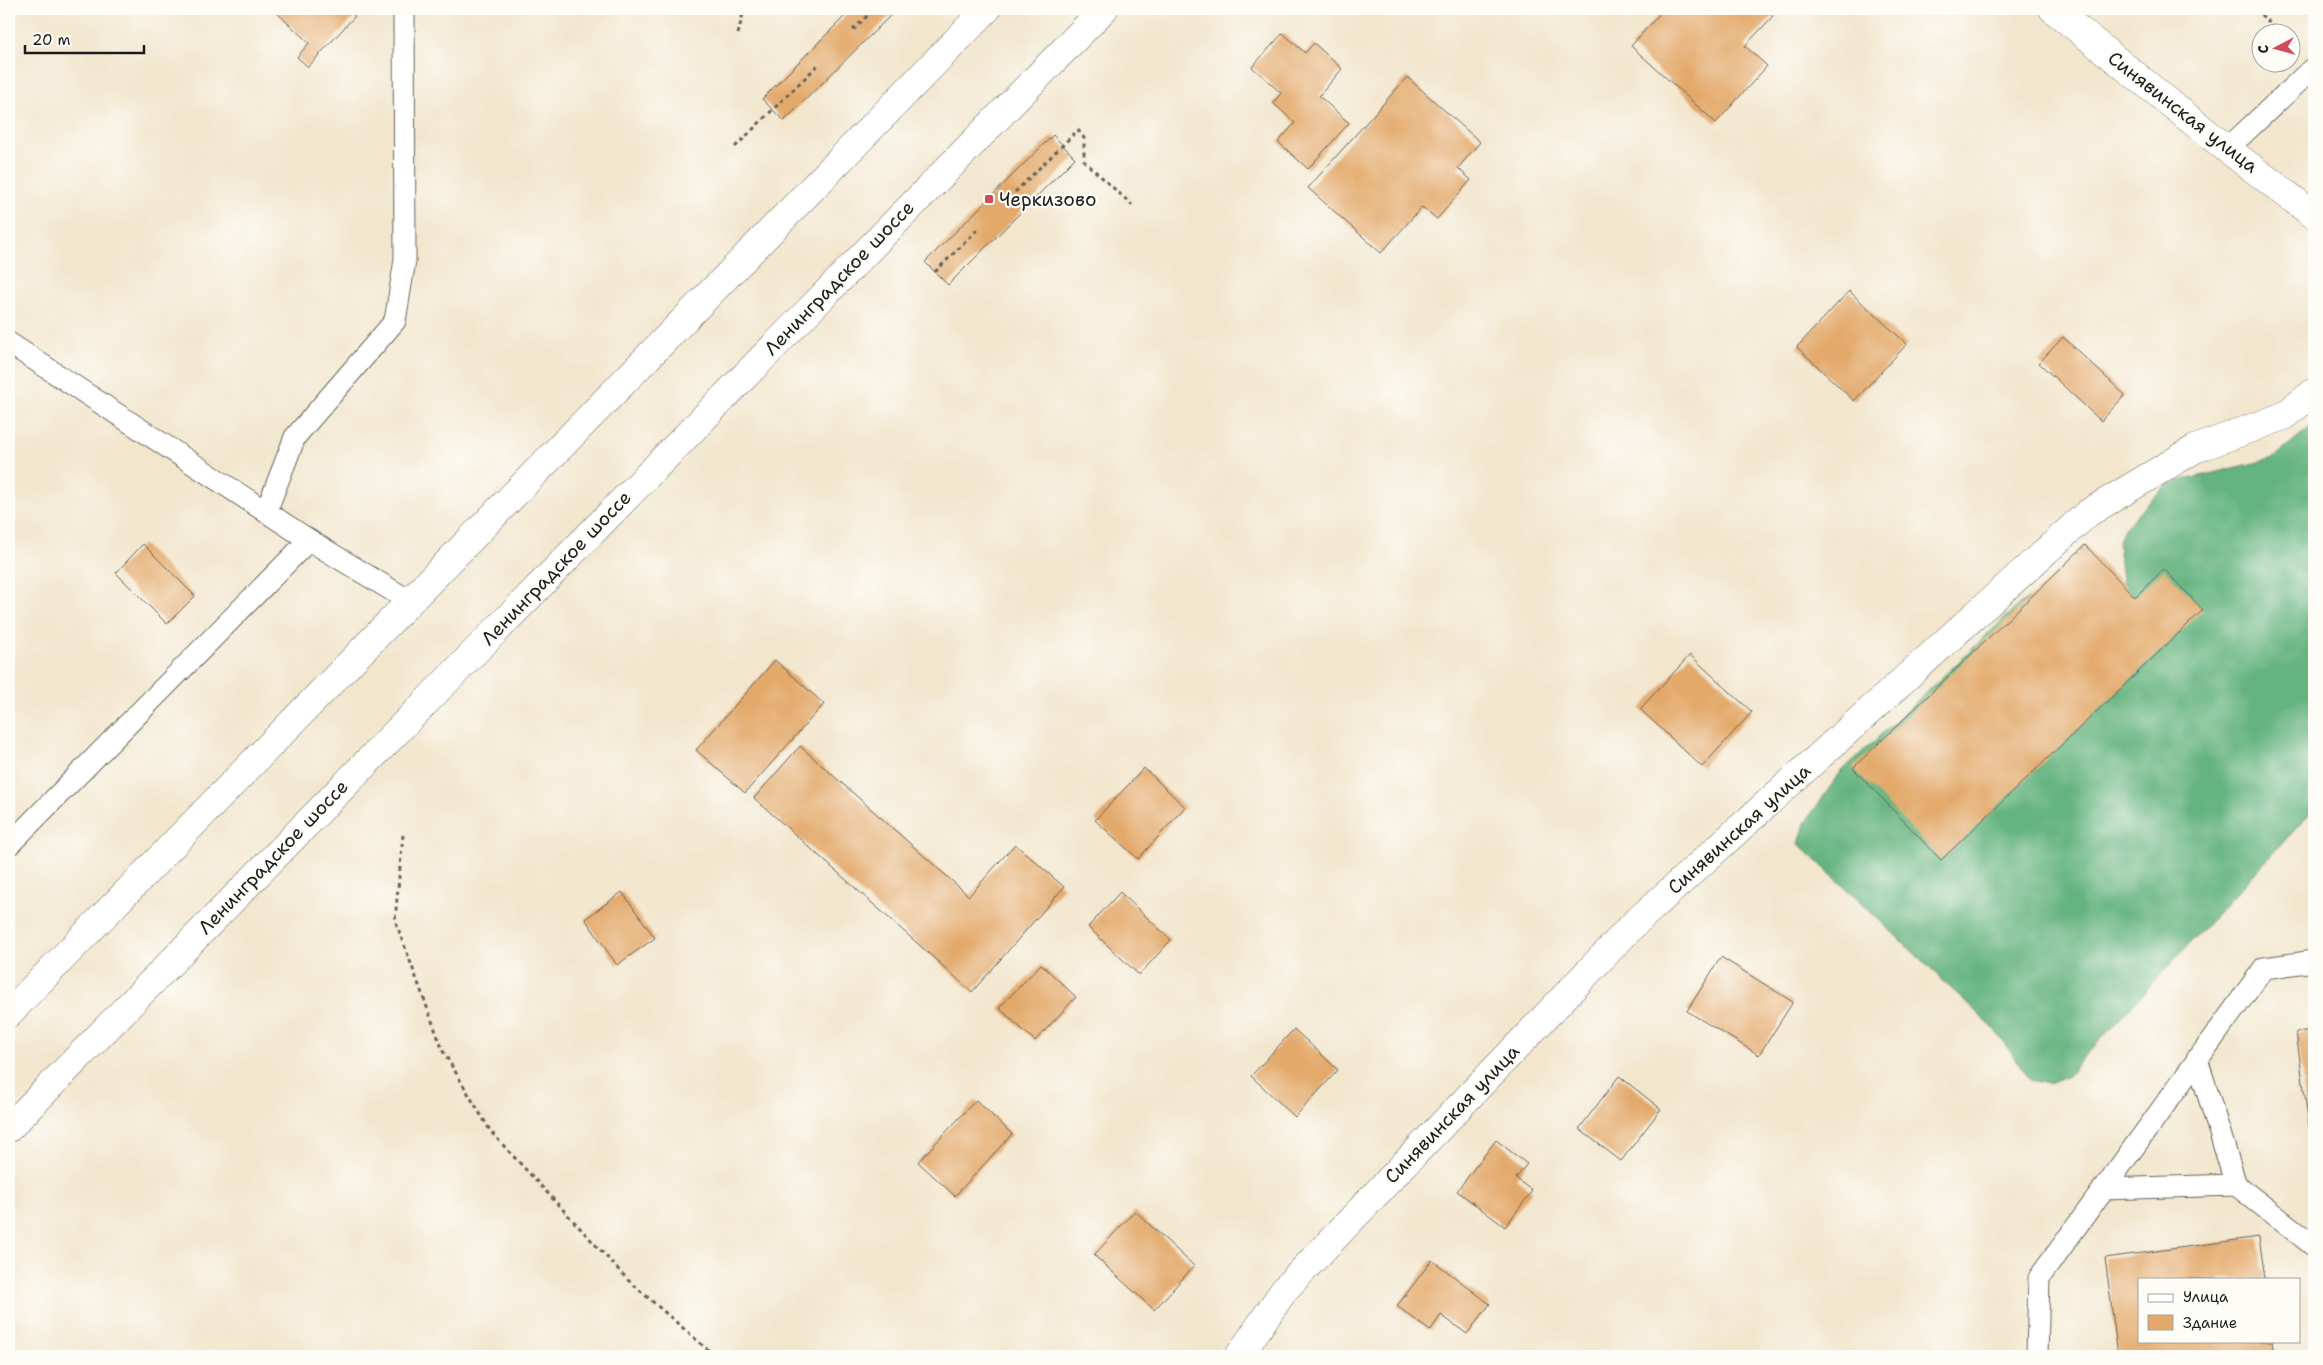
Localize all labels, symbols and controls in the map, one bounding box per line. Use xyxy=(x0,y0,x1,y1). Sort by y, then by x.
scale bar xyxy=(25,22,144,54)
north arrow xyxy=(2250,22,2300,72)
text: 20 m xyxy=(32,30,71,50)
street label: Синявинская улица xyxy=(2104,46,2262,178)
place label: Черкизово xyxy=(999,187,1097,212)
marker: Черкизово xyxy=(983,193,995,205)
street label: Ленинградское шоссе xyxy=(759,195,919,361)
street label: Ленинградское шоссе xyxy=(476,485,636,651)
street label: Синявинская улица xyxy=(1662,758,1816,900)
street label: Ленинградское шоссе xyxy=(193,774,353,940)
street label: Синявинская улица xyxy=(1379,1039,1525,1189)
legend xyxy=(2138,1278,2300,1342)
text: Улица xyxy=(2183,1287,2229,1307)
text: Здание xyxy=(2183,1313,2237,1333)

